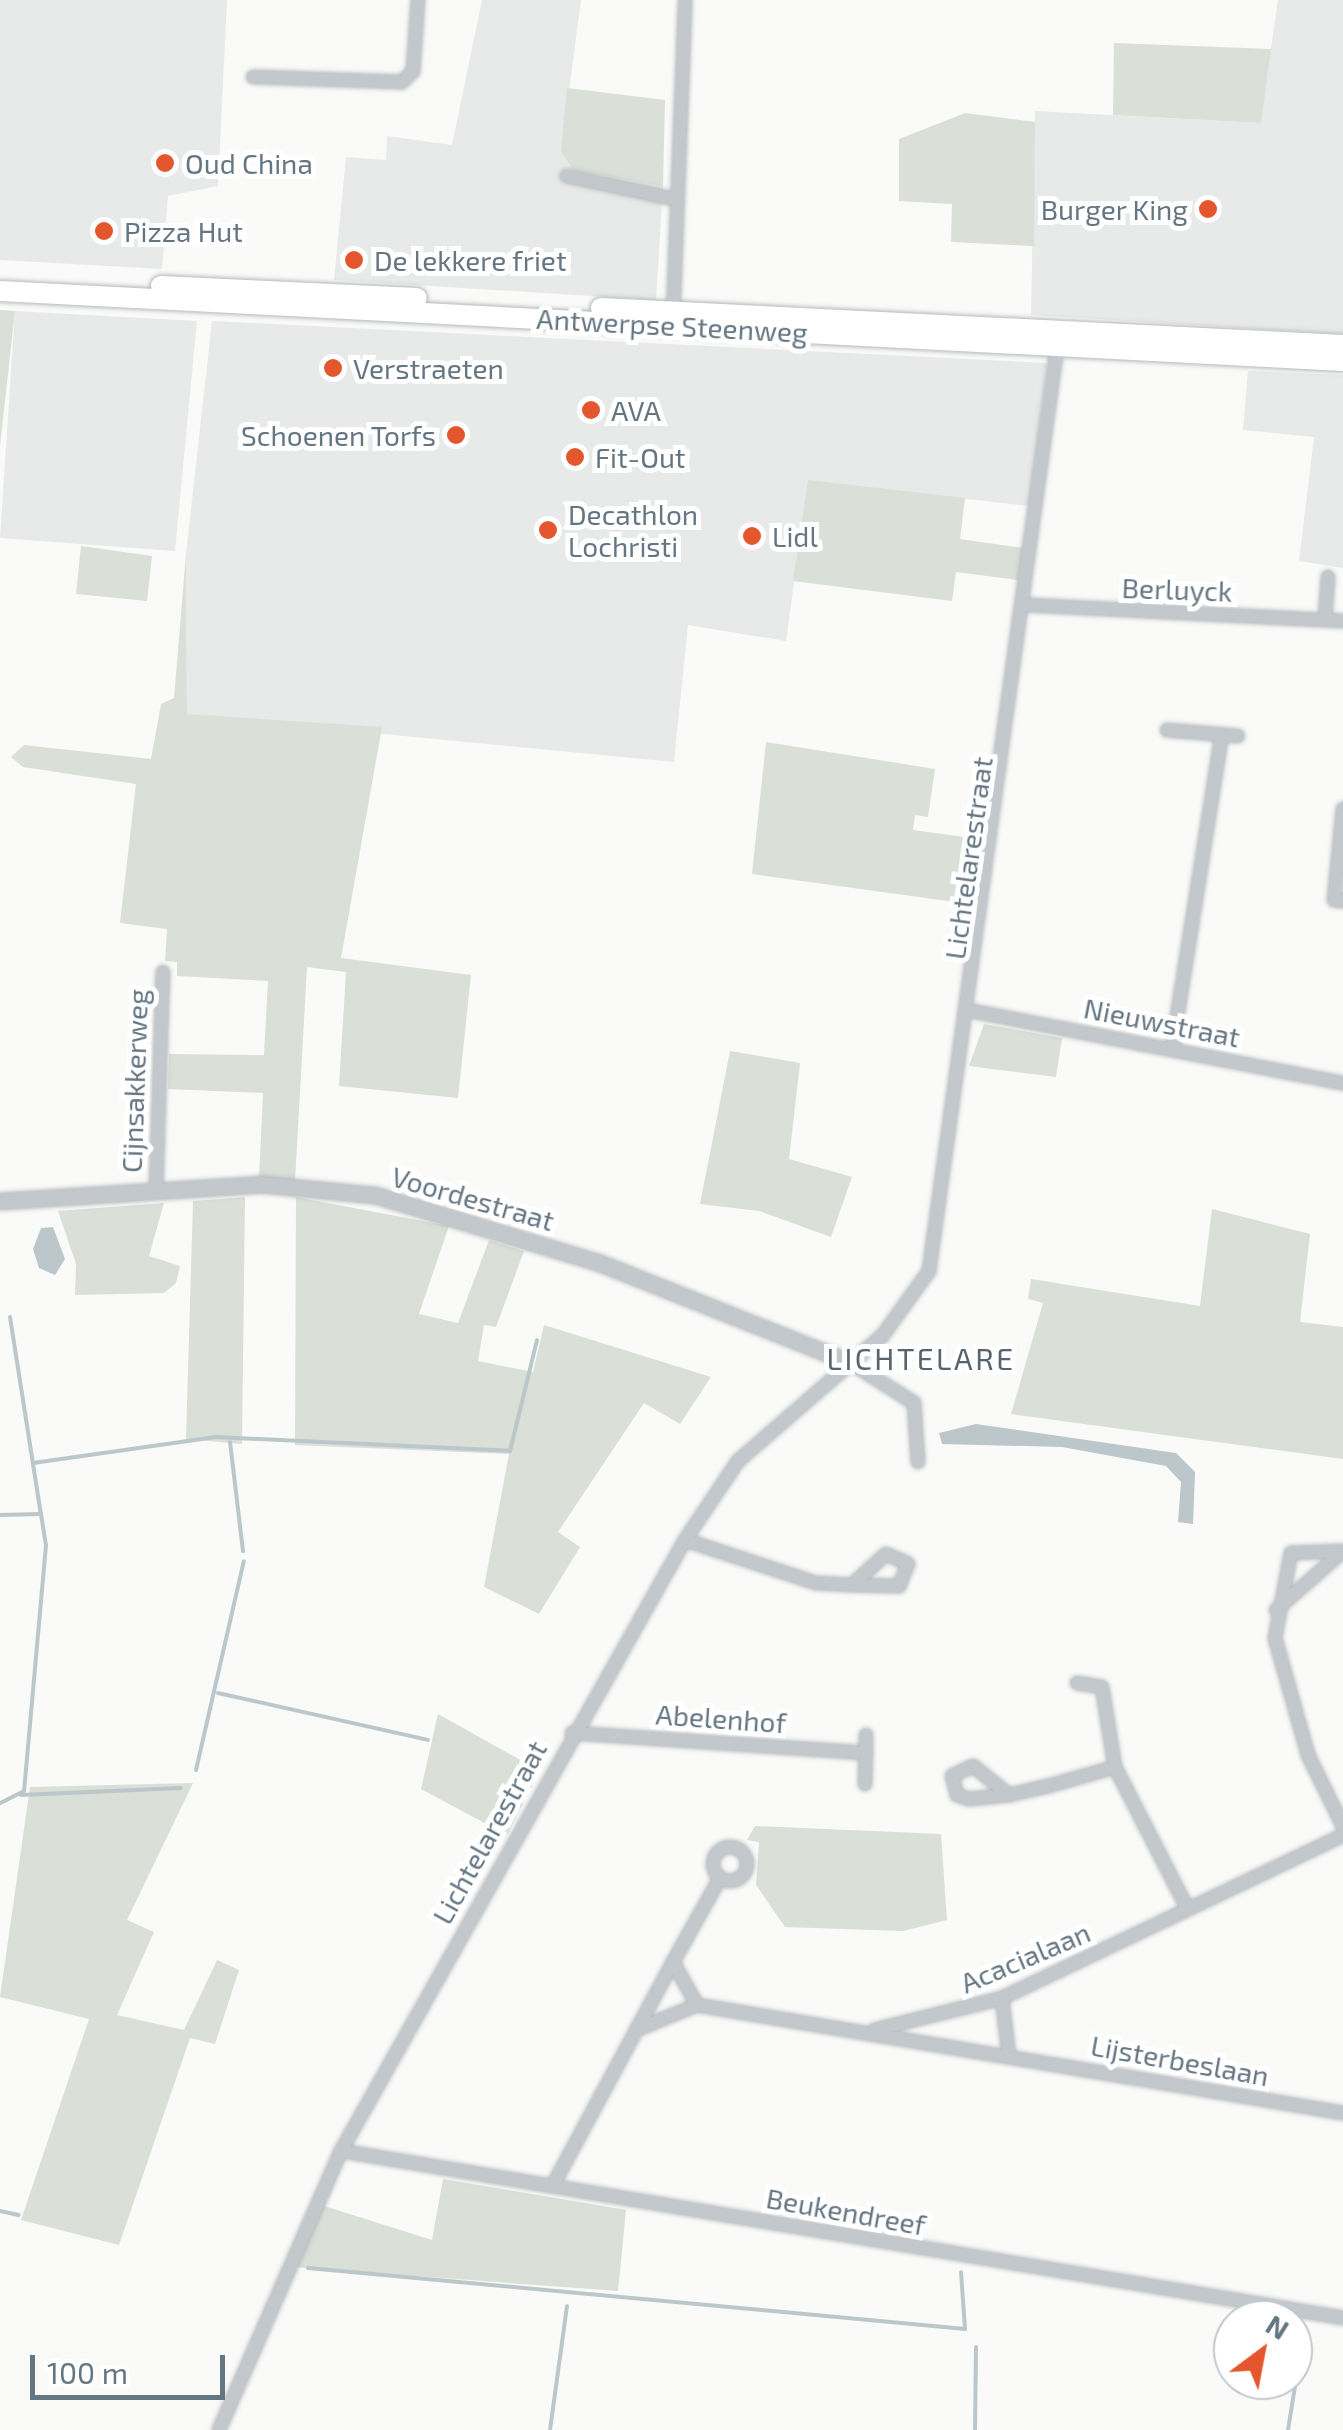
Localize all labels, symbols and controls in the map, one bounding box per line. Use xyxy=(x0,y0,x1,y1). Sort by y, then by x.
place label: Oud China xyxy=(185,146,313,180)
marker: Oud China xyxy=(154,152,176,174)
place label: Burger King xyxy=(1040,192,1188,226)
marker: Burger King xyxy=(1197,198,1219,220)
place label: Pizza Hut xyxy=(124,214,243,248)
marker: Pizza Hut xyxy=(93,220,115,242)
place label: De lekkere friet xyxy=(374,243,567,277)
marker: De lekkere friet xyxy=(343,249,365,271)
street label: Antwerpse Steenweg xyxy=(536,301,808,349)
place label: Verstraeten xyxy=(353,351,504,385)
marker: Verstraeten xyxy=(322,357,344,379)
place label: AVA xyxy=(611,393,661,427)
marker: AVA xyxy=(580,399,602,421)
place label: Schoenen Torfs xyxy=(240,418,436,452)
marker: Schoenen Torfs xyxy=(445,424,467,446)
place label: Fit-Out xyxy=(595,440,686,474)
marker: Fit-Out xyxy=(564,446,586,468)
place label: Decathlon Lochristi xyxy=(568,497,698,563)
marker: Decathlon Lochristi xyxy=(537,519,559,541)
place label: Lidl xyxy=(772,519,818,553)
marker: Lidl xyxy=(741,525,763,547)
street label: Berluyck xyxy=(1121,570,1233,608)
street label: Lichtelarestraat xyxy=(937,755,999,961)
street label: Cijnsakkerweg xyxy=(114,989,154,1173)
street label: Nieuwstraat xyxy=(1081,990,1243,1054)
street label: Voordestraat xyxy=(388,1159,558,1237)
district label: LICHTELARE xyxy=(826,1340,1016,1376)
street label: Abelenhof xyxy=(655,1697,787,1739)
street label: Lichtelarestraat xyxy=(425,1735,553,1929)
street label: Acacialaan xyxy=(955,1915,1095,1999)
street label: Lijsterbeslaan xyxy=(1088,2028,1272,2092)
street label: Beukendreef xyxy=(764,2180,928,2242)
north arrow xyxy=(1213,2300,1313,2400)
text: N xyxy=(1260,2306,1295,2346)
scale bar xyxy=(35,2335,230,2397)
text: 100 m xyxy=(47,2354,128,2390)

